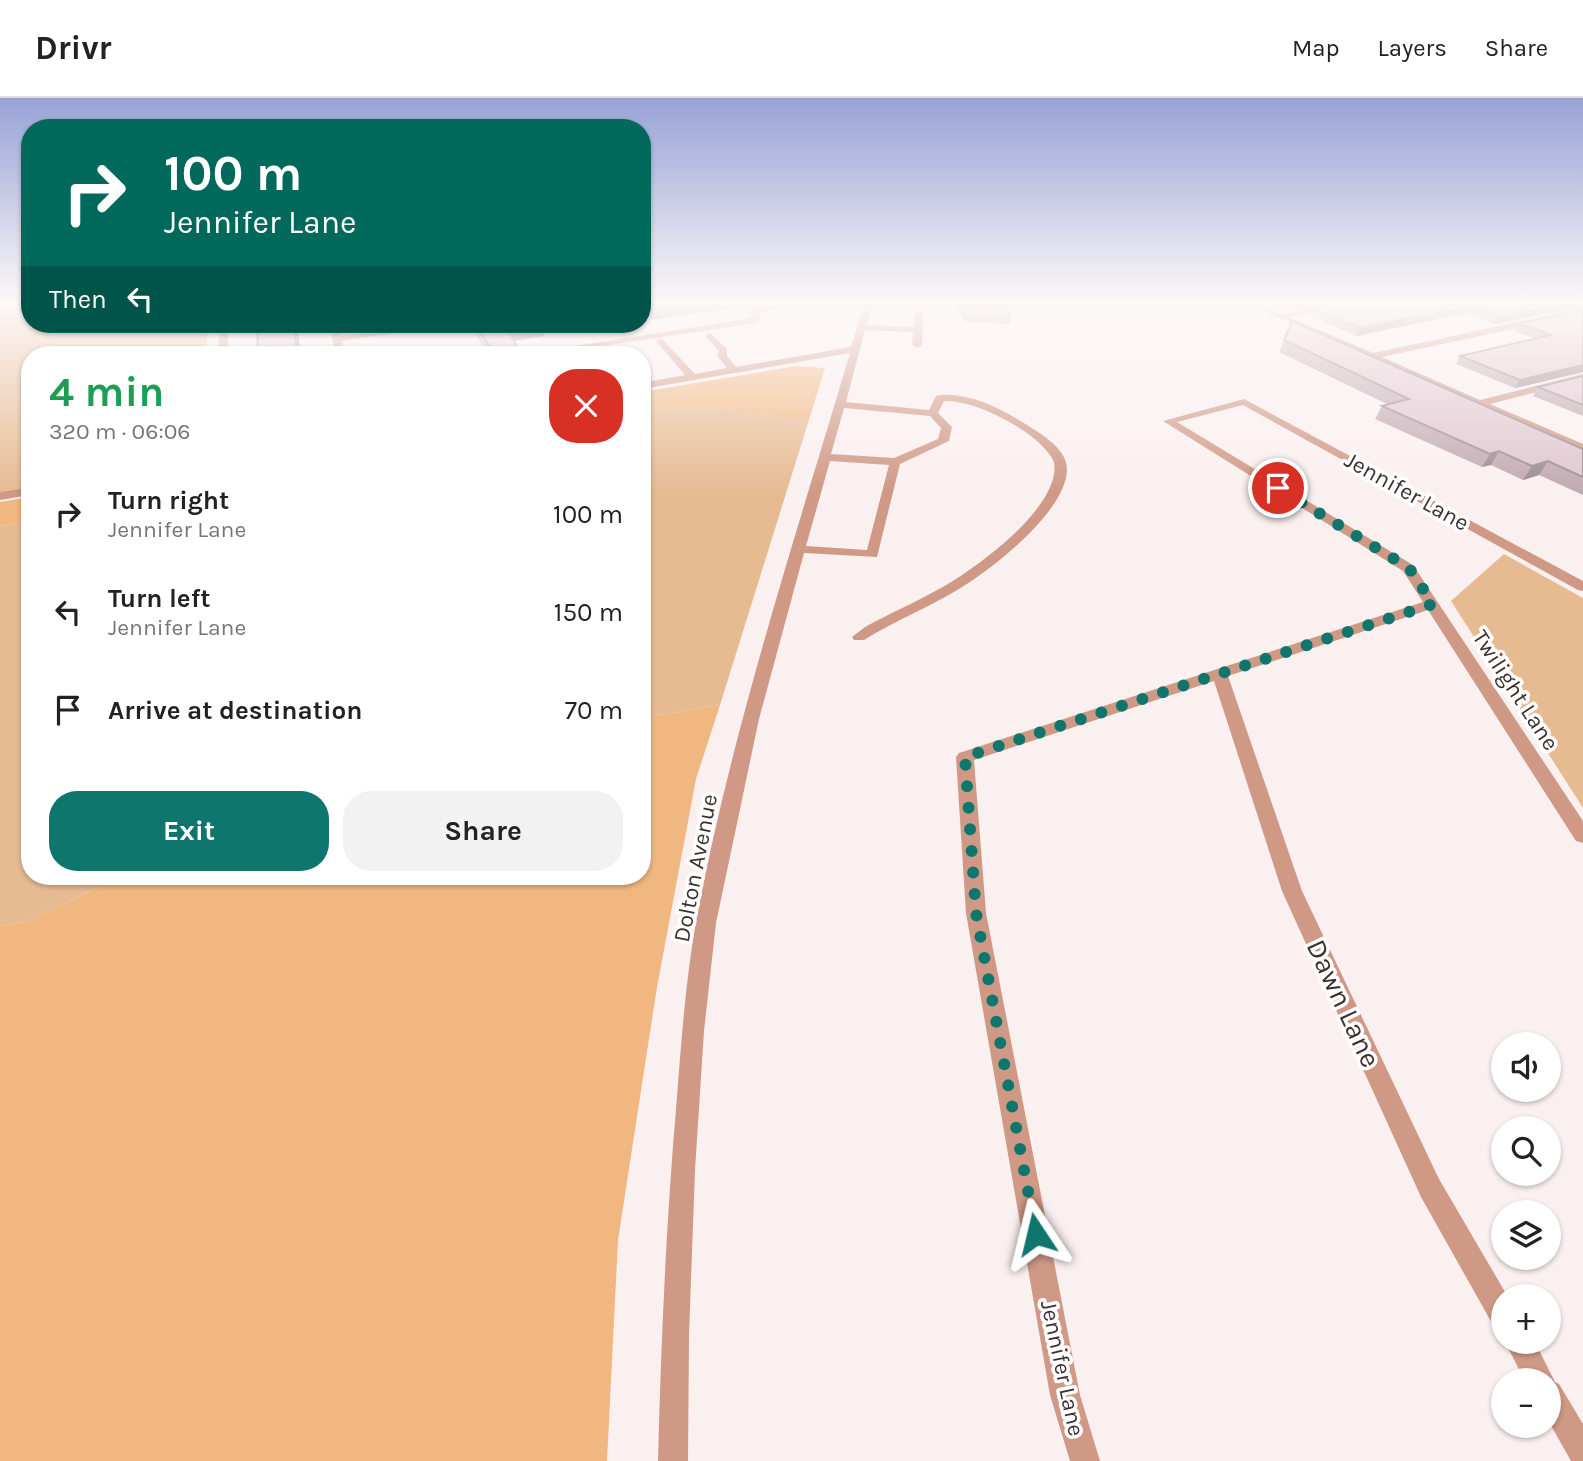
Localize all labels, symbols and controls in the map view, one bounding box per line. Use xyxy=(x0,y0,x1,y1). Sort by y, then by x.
text: Drivr xyxy=(35,29,112,67)
text: Map xyxy=(1292,34,1340,62)
text: Layers xyxy=(1378,34,1447,62)
text: Share xyxy=(1485,34,1548,62)
text: 100 m xyxy=(164,145,302,202)
icon: right xyxy=(49,147,140,238)
text: Jennifer Lane xyxy=(164,204,356,241)
icon: left xyxy=(121,280,159,318)
text: Then xyxy=(49,284,107,315)
text: 4 min xyxy=(49,367,164,417)
button: close xyxy=(549,369,623,443)
text: 320 m · 06:06 xyxy=(49,418,191,445)
street label: Jennifer Lane xyxy=(1340,446,1474,537)
pin xyxy=(1248,458,1308,518)
icon: arrive xyxy=(1259,469,1297,507)
text: Turn right xyxy=(108,485,229,516)
icon: right xyxy=(49,495,87,533)
text: 100 m xyxy=(553,499,623,530)
text: Jennifer Lane xyxy=(108,516,246,543)
text: Turn left xyxy=(108,583,210,614)
icon: left xyxy=(49,593,87,631)
text: 150 m xyxy=(554,597,623,628)
text: Jennifer Lane xyxy=(108,614,246,641)
street label: Twilight Lane xyxy=(1467,625,1564,755)
icon: arrive xyxy=(49,691,87,729)
text: Arrive at destination xyxy=(108,695,362,726)
text: 70 m xyxy=(565,695,623,726)
button: Exit xyxy=(49,791,329,871)
button: Share xyxy=(343,791,623,871)
street label: Dolton Avenue xyxy=(668,792,723,945)
street label: Dawn Lane xyxy=(1300,934,1388,1073)
map controls xyxy=(1491,1032,1561,1438)
button: sound xyxy=(1491,1032,1561,1102)
button: search xyxy=(1491,1116,1561,1186)
position arrow xyxy=(999,1197,1073,1271)
button: layers xyxy=(1491,1200,1561,1270)
button: + xyxy=(1491,1284,1561,1354)
street label: Jennifer Lane xyxy=(1035,1298,1090,1439)
button: − xyxy=(1491,1368,1561,1438)

